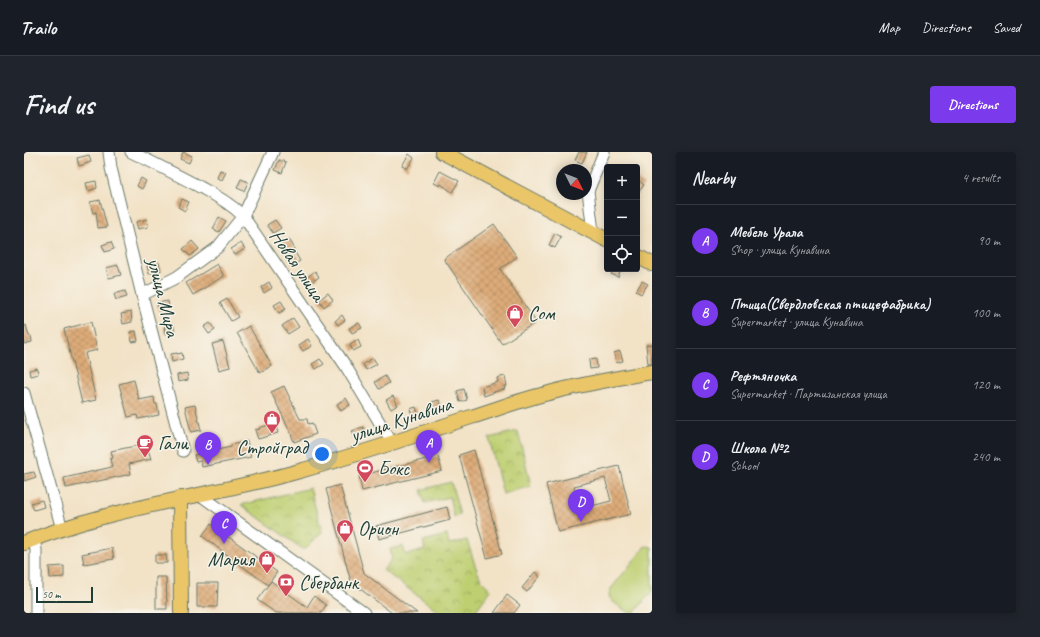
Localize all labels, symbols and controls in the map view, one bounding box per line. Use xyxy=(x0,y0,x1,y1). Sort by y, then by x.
text: Trailo xyxy=(20,16,56,40)
text: Map xyxy=(879,19,900,36)
text: Directions xyxy=(922,19,971,36)
text: Saved xyxy=(993,19,1020,36)
button: Directions xyxy=(930,86,1016,123)
text: Find us xyxy=(24,87,94,122)
north arrow xyxy=(556,164,592,200)
map controls xyxy=(604,164,640,272)
button: + xyxy=(604,164,640,200)
text: Nearby xyxy=(692,168,735,189)
text: 4 results xyxy=(962,170,1000,186)
button: − xyxy=(604,200,640,236)
text: Мебель Урала xyxy=(730,223,803,242)
street label: Новая улица xyxy=(264,224,332,308)
text: A xyxy=(702,233,708,249)
text: 90 m xyxy=(978,233,1000,249)
button: locate xyxy=(604,236,640,272)
text: Shop · улица Кунавина xyxy=(730,242,830,258)
street label: улица Мира xyxy=(141,254,186,341)
text: Птица(Свердловская птицефабрика) xyxy=(730,295,930,314)
place label: Сом xyxy=(528,301,556,326)
shop icon: Сом xyxy=(505,303,525,328)
text: B xyxy=(702,305,708,321)
text: 100 m xyxy=(972,305,1000,321)
text: Supermarket · улица Кунавина xyxy=(730,314,863,330)
text: Рефтяночка xyxy=(730,367,796,386)
text: C xyxy=(702,377,708,393)
text: 120 m xyxy=(972,377,1000,393)
text: Supermarket · Партизанская улица xyxy=(730,386,887,402)
street label: улица Кунавина xyxy=(346,391,456,448)
shop icon: Стройград xyxy=(262,409,282,434)
pin: A xyxy=(416,430,442,463)
place label: Гали xyxy=(158,431,189,456)
pin: B xyxy=(195,432,221,465)
cafe icon: Гали xyxy=(135,433,155,458)
place label: Стройград xyxy=(236,435,310,460)
text: Школа №2 xyxy=(730,439,789,458)
your location xyxy=(312,444,332,464)
text: D xyxy=(701,449,709,465)
text: 240 m xyxy=(972,449,1000,465)
place label: Бокс xyxy=(378,456,410,481)
sports icon: Бокс xyxy=(355,458,375,483)
text: School xyxy=(730,458,758,474)
pin: D xyxy=(568,489,594,522)
pin: C xyxy=(211,511,237,544)
place label: Орион xyxy=(358,516,400,541)
shop icon: Орион xyxy=(335,518,355,543)
place label: Мария xyxy=(208,547,256,572)
shop icon: Мария xyxy=(257,549,277,574)
place label: Сбербанк xyxy=(299,570,360,595)
bank icon: Сбербанк xyxy=(276,572,296,597)
scale bar xyxy=(36,585,93,604)
text: 50 m xyxy=(42,587,61,601)

